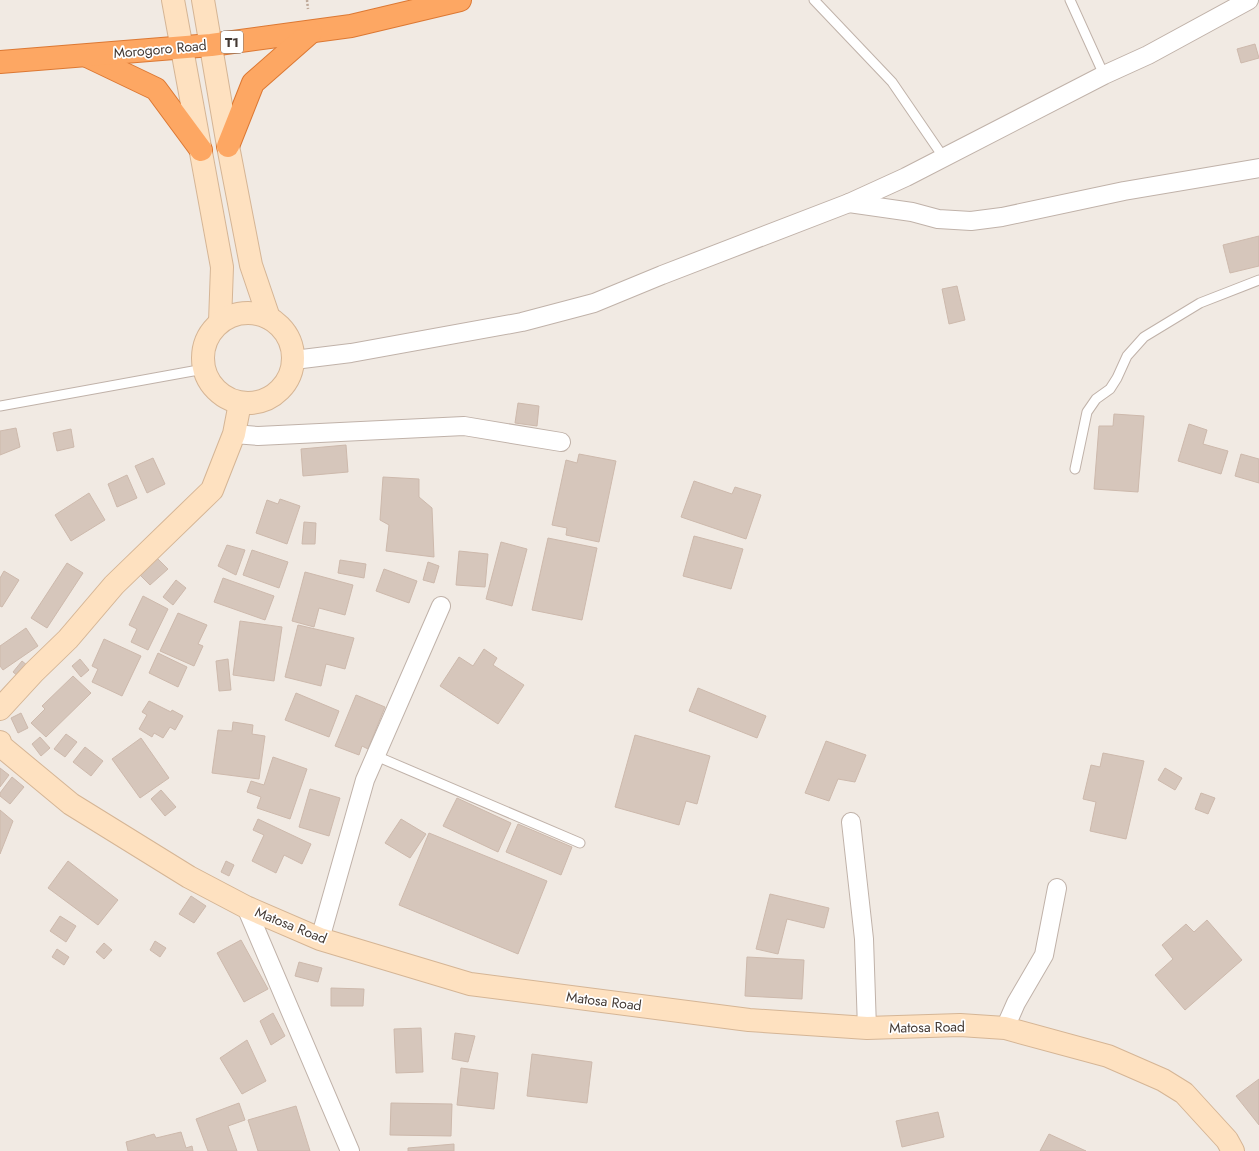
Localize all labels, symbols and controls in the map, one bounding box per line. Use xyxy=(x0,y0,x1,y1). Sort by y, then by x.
road number: T1 xyxy=(221,31,243,53)
street label: Morogoro Road xyxy=(113,35,207,63)
street label: Matosa Road xyxy=(252,902,330,948)
street label: Matosa Road xyxy=(565,986,643,1016)
street label: Matosa Road xyxy=(889,1016,965,1038)

